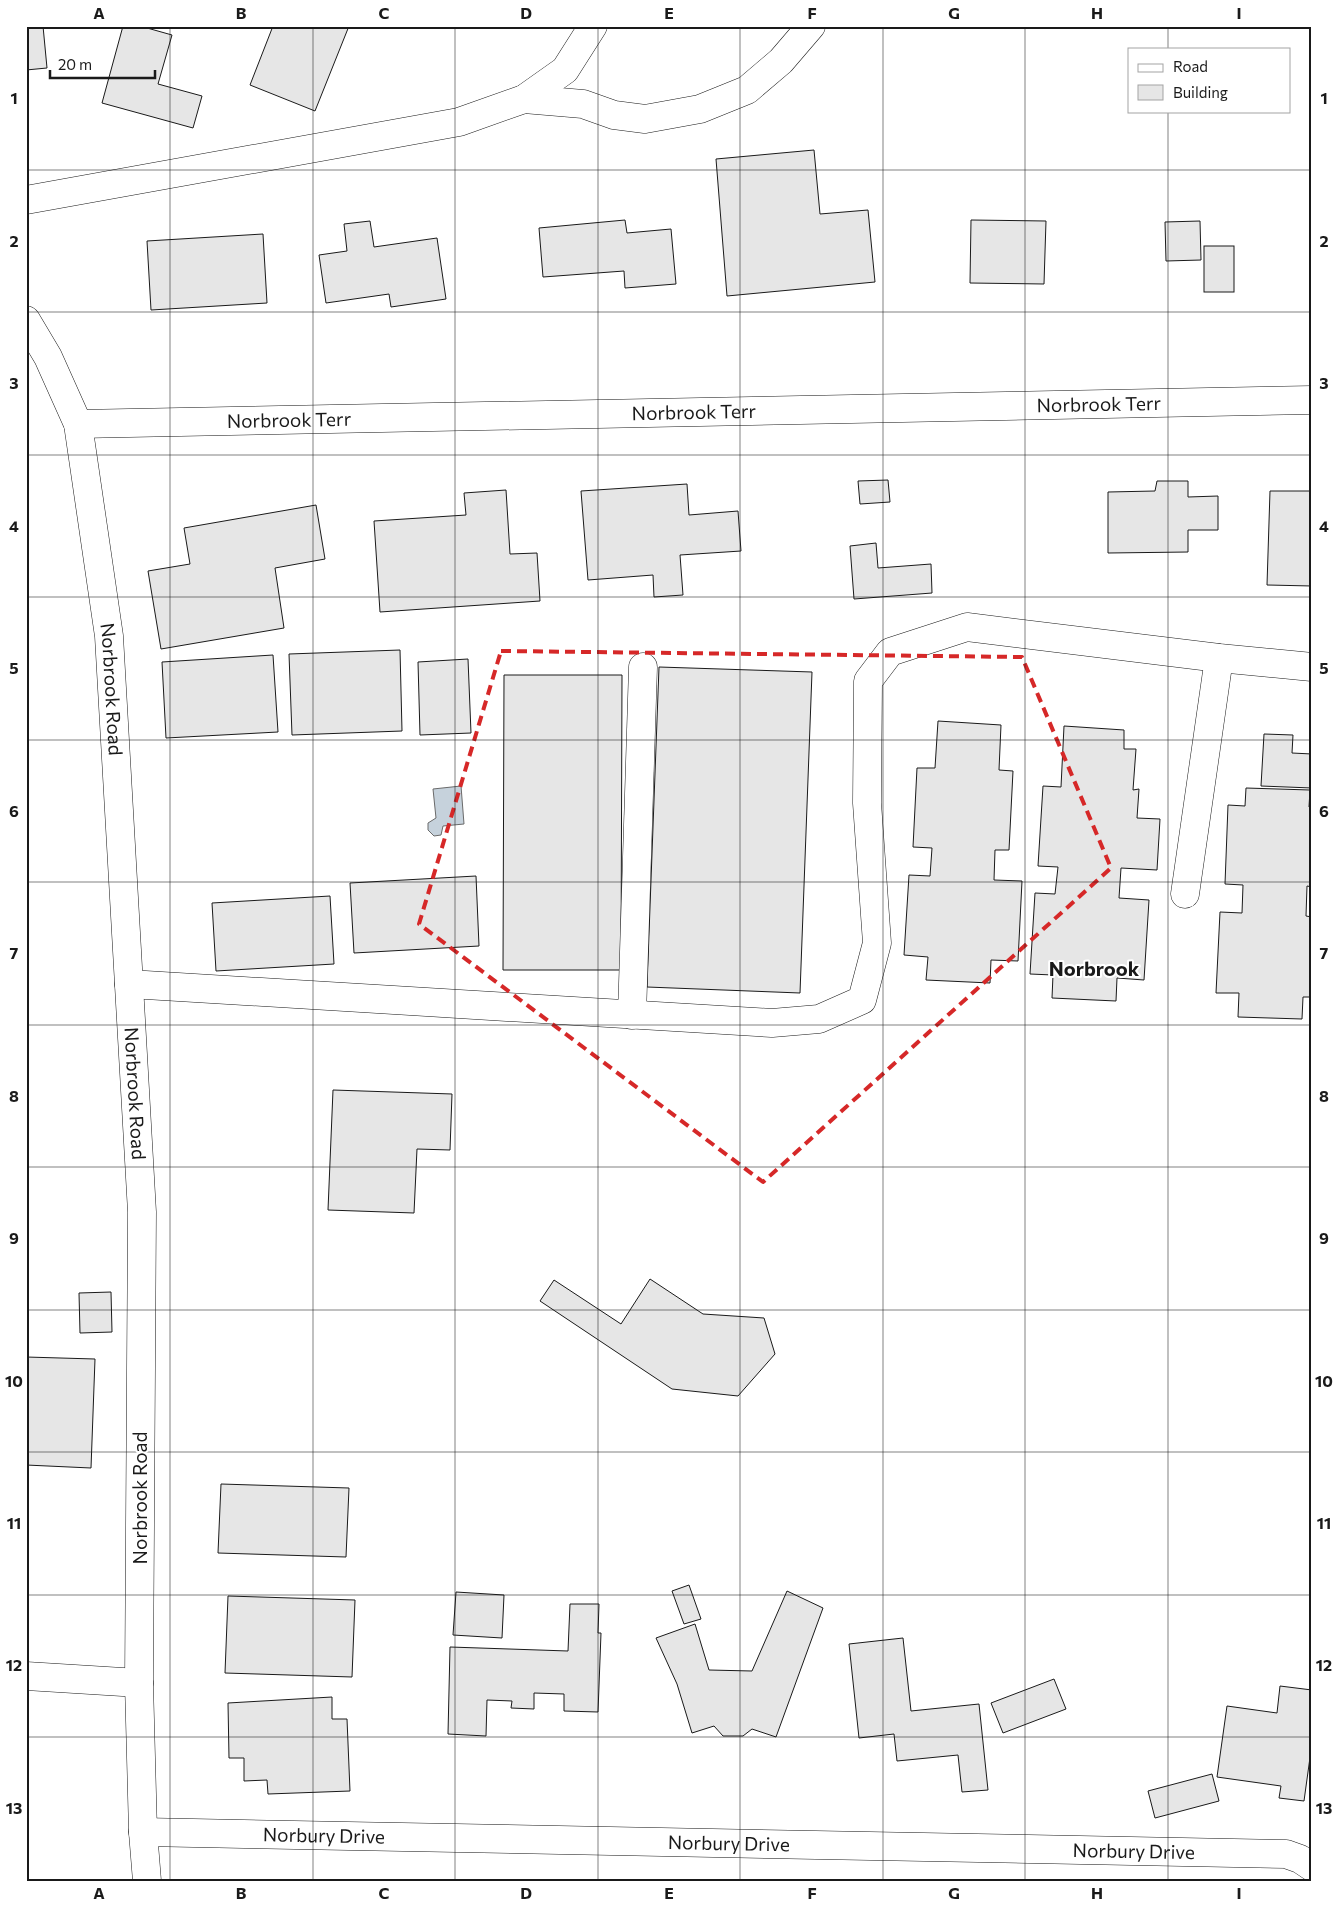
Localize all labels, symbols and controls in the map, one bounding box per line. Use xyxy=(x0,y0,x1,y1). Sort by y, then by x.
text: A xyxy=(93,3,105,22)
text: B xyxy=(236,3,247,22)
text: C xyxy=(379,3,390,22)
text: D xyxy=(520,3,532,22)
text: E xyxy=(664,3,674,22)
text: F xyxy=(807,3,817,22)
text: G xyxy=(948,3,960,22)
text: H xyxy=(1091,3,1103,22)
text: I xyxy=(1236,3,1242,22)
scale bar xyxy=(50,48,155,80)
legend xyxy=(1128,48,1290,112)
text: 20 m xyxy=(58,55,92,73)
text: Road xyxy=(1173,57,1208,75)
text: Building xyxy=(1173,83,1228,101)
text: 1 xyxy=(10,88,18,107)
text: 1 xyxy=(1320,88,1328,107)
text: 2 xyxy=(9,231,19,250)
text: 2 xyxy=(1319,231,1329,250)
text: 3 xyxy=(9,373,19,392)
text: 3 xyxy=(1319,373,1329,392)
street label: Norbrook Terr xyxy=(1036,391,1162,416)
street label: Norbrook Terr xyxy=(631,399,757,424)
street label: Norbrook Terr xyxy=(227,407,352,432)
text: 4 xyxy=(9,516,19,535)
text: 4 xyxy=(1319,516,1329,535)
street label: Norbrook Road xyxy=(96,621,128,756)
text: 5 xyxy=(9,658,19,677)
text: 5 xyxy=(1319,658,1329,677)
text: 6 xyxy=(9,801,19,820)
text: 6 xyxy=(1319,801,1329,820)
text: 7 xyxy=(10,943,19,962)
text: 7 xyxy=(1320,943,1329,962)
district label: Norbrook xyxy=(1049,956,1140,980)
street label: Norbrook Road xyxy=(120,1027,151,1160)
text: 8 xyxy=(9,1086,19,1105)
text: 8 xyxy=(1319,1086,1329,1105)
text: 9 xyxy=(9,1228,19,1247)
text: 9 xyxy=(1319,1228,1329,1247)
text: 10 xyxy=(5,1371,23,1390)
text: 10 xyxy=(1315,1371,1333,1390)
street label: Norbrook Road xyxy=(128,1432,151,1564)
text: 11 xyxy=(7,1513,21,1532)
text: 11 xyxy=(1317,1513,1331,1532)
text: 12 xyxy=(6,1655,22,1674)
text: 12 xyxy=(1316,1655,1332,1674)
text: 13 xyxy=(6,1798,22,1817)
text: 13 xyxy=(1316,1798,1332,1817)
street label: Norbury Drive xyxy=(263,1822,385,1848)
street label: Norbury Drive xyxy=(668,1830,790,1855)
street label: Norbury Drive xyxy=(1073,1838,1195,1863)
text: A xyxy=(93,1883,105,1902)
text: B xyxy=(236,1883,247,1902)
text: C xyxy=(379,1883,390,1902)
text: D xyxy=(520,1883,532,1902)
text: E xyxy=(664,1883,674,1902)
text: F xyxy=(807,1883,817,1902)
text: G xyxy=(948,1883,960,1902)
text: H xyxy=(1091,1883,1103,1902)
text: I xyxy=(1236,1883,1242,1902)

